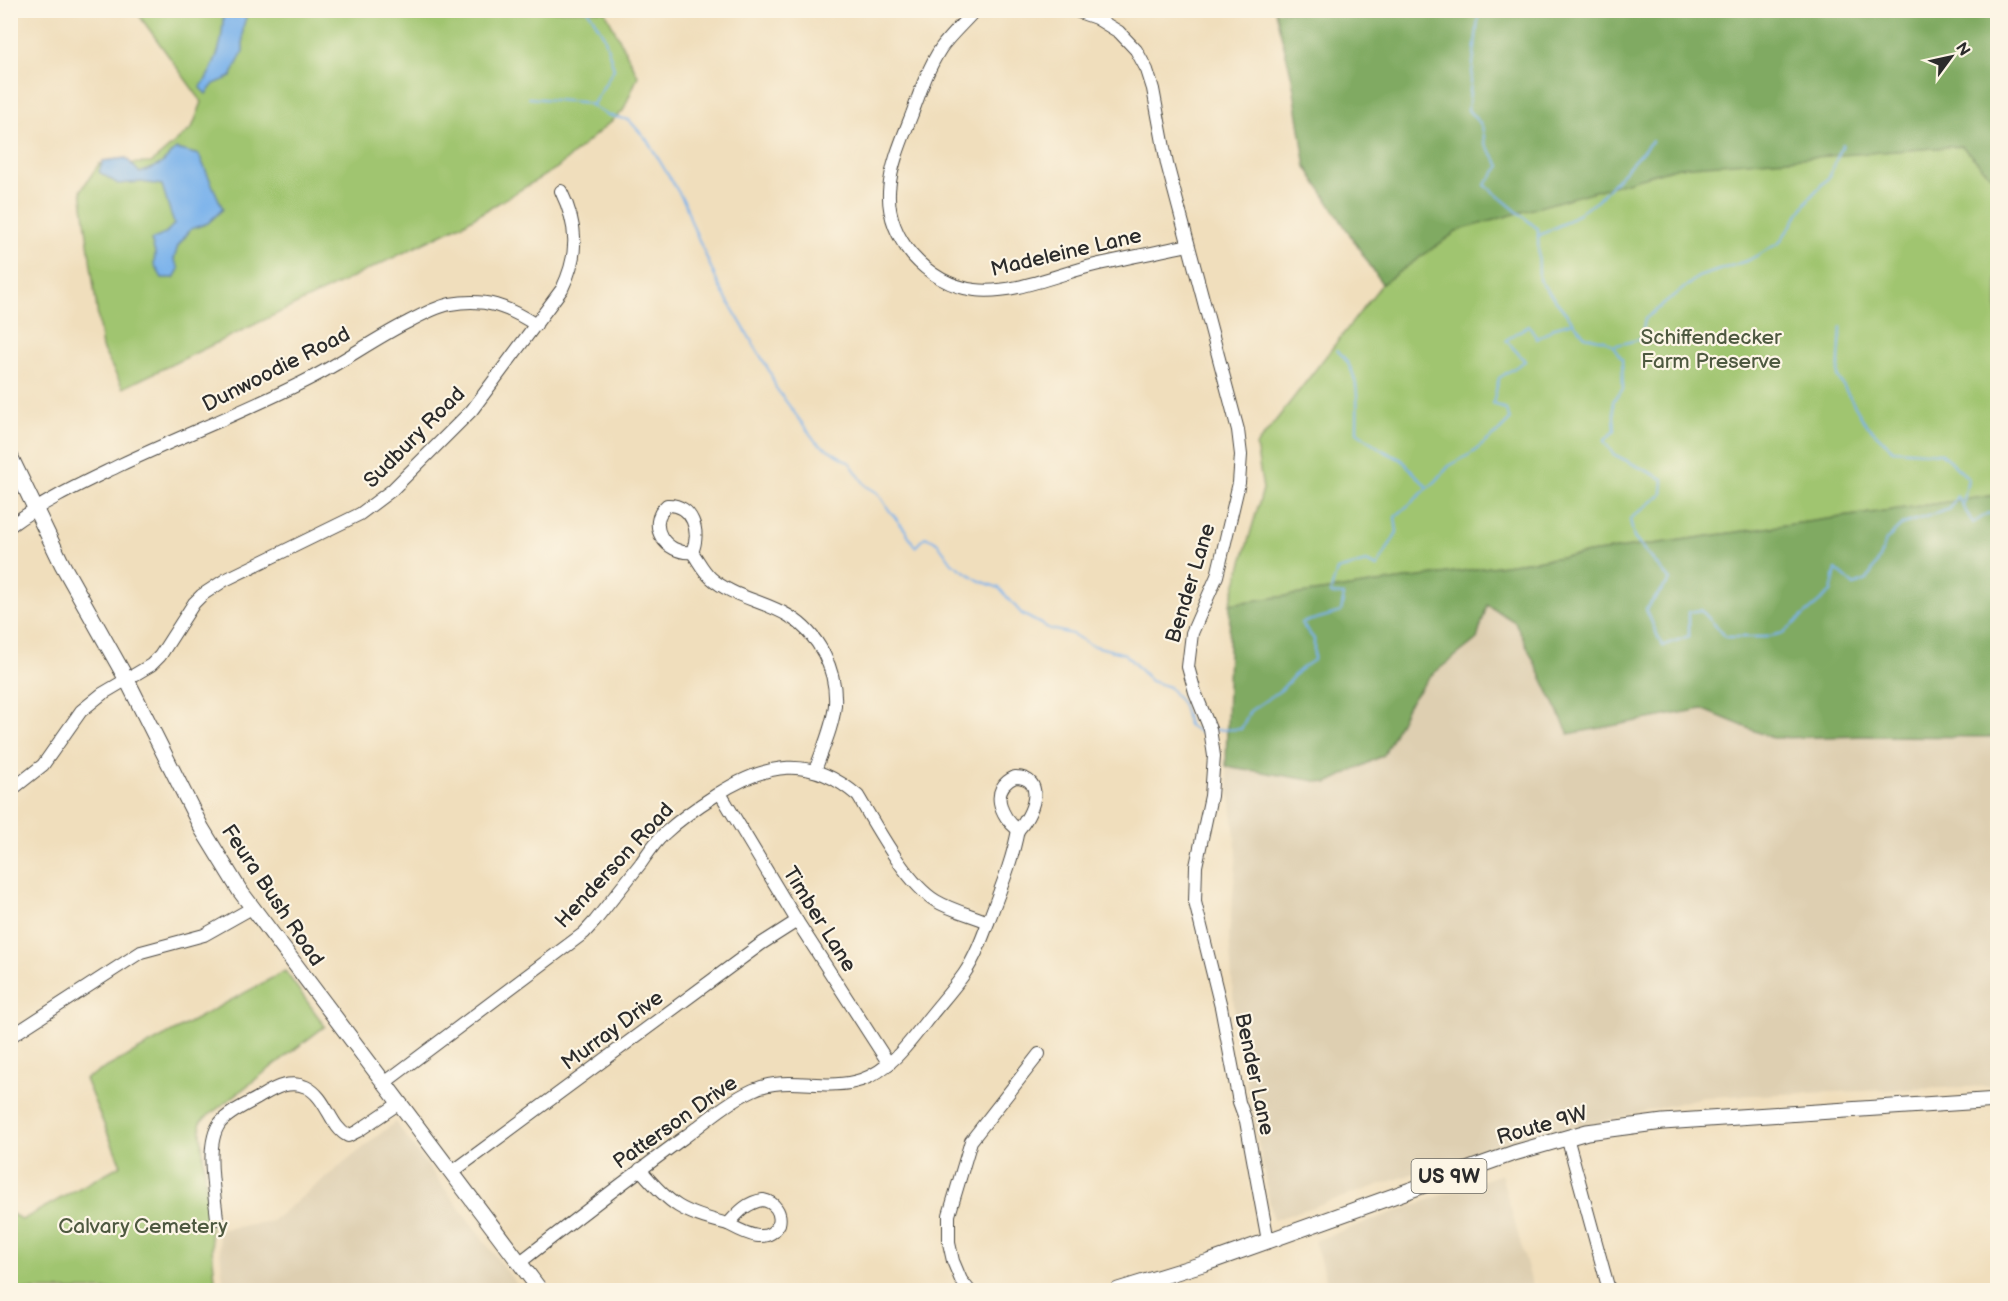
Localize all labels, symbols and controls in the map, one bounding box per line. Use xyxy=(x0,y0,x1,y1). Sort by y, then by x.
north arrow xyxy=(1921,27,1981,87)
text: N xyxy=(1951,39,1974,60)
street label: Madeleine Lane xyxy=(988,223,1144,282)
street label: Dunwoodie Road xyxy=(198,321,354,417)
park label: Schiffendecker Farm Preserve xyxy=(1641,325,1782,374)
street label: Sudbury Road xyxy=(359,382,470,493)
street label: Bender Lane xyxy=(1160,520,1221,646)
street label: Henderson Road xyxy=(550,797,679,933)
street label: Feura Bush Road xyxy=(216,820,329,971)
street label: Timber Lane xyxy=(777,862,862,977)
street label: Murray Drive xyxy=(557,985,668,1076)
street label: Bender Lane xyxy=(1229,1011,1280,1137)
street label: Patterson Drive xyxy=(608,1070,742,1174)
street label: Route 9W xyxy=(1494,1101,1591,1150)
road number: US 9W xyxy=(1412,1159,1486,1193)
park label: Calvary Cemetery xyxy=(58,1214,228,1239)

